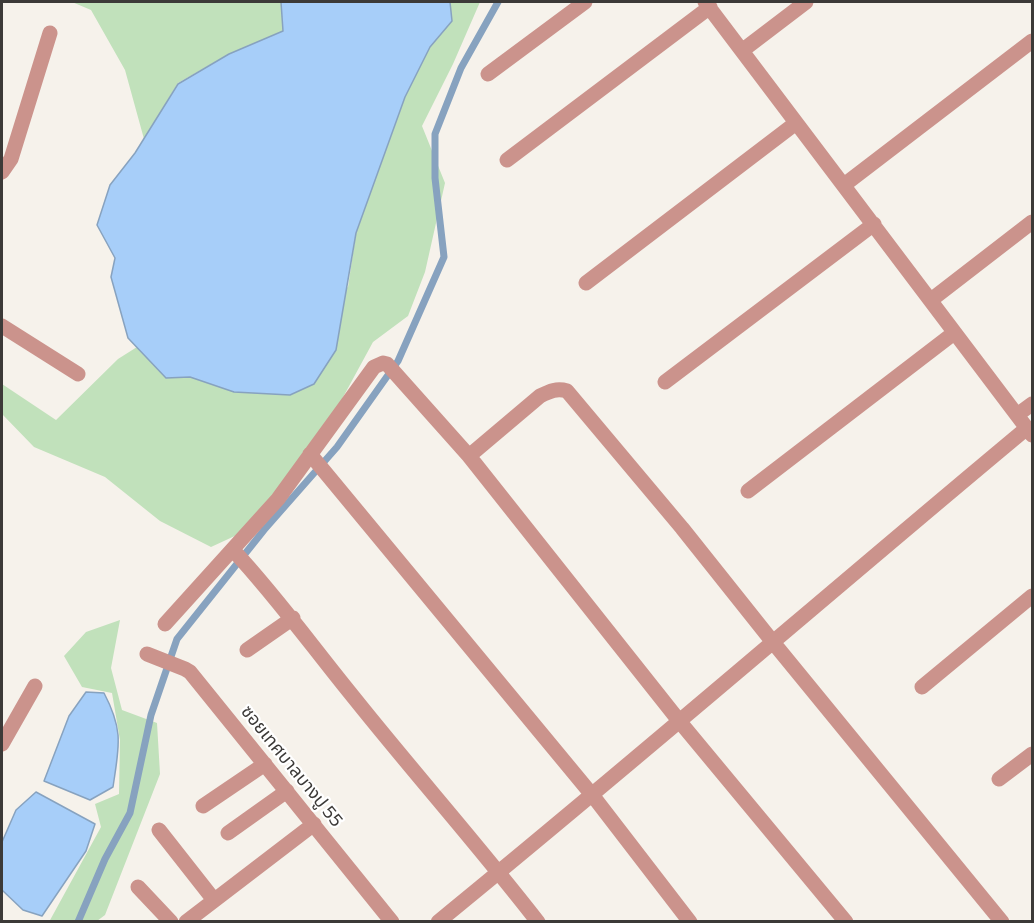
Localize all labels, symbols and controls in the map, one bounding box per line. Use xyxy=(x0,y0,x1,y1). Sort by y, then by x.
street label: ซอยเทศบาลบางปู 55 xyxy=(236,701,348,831)

